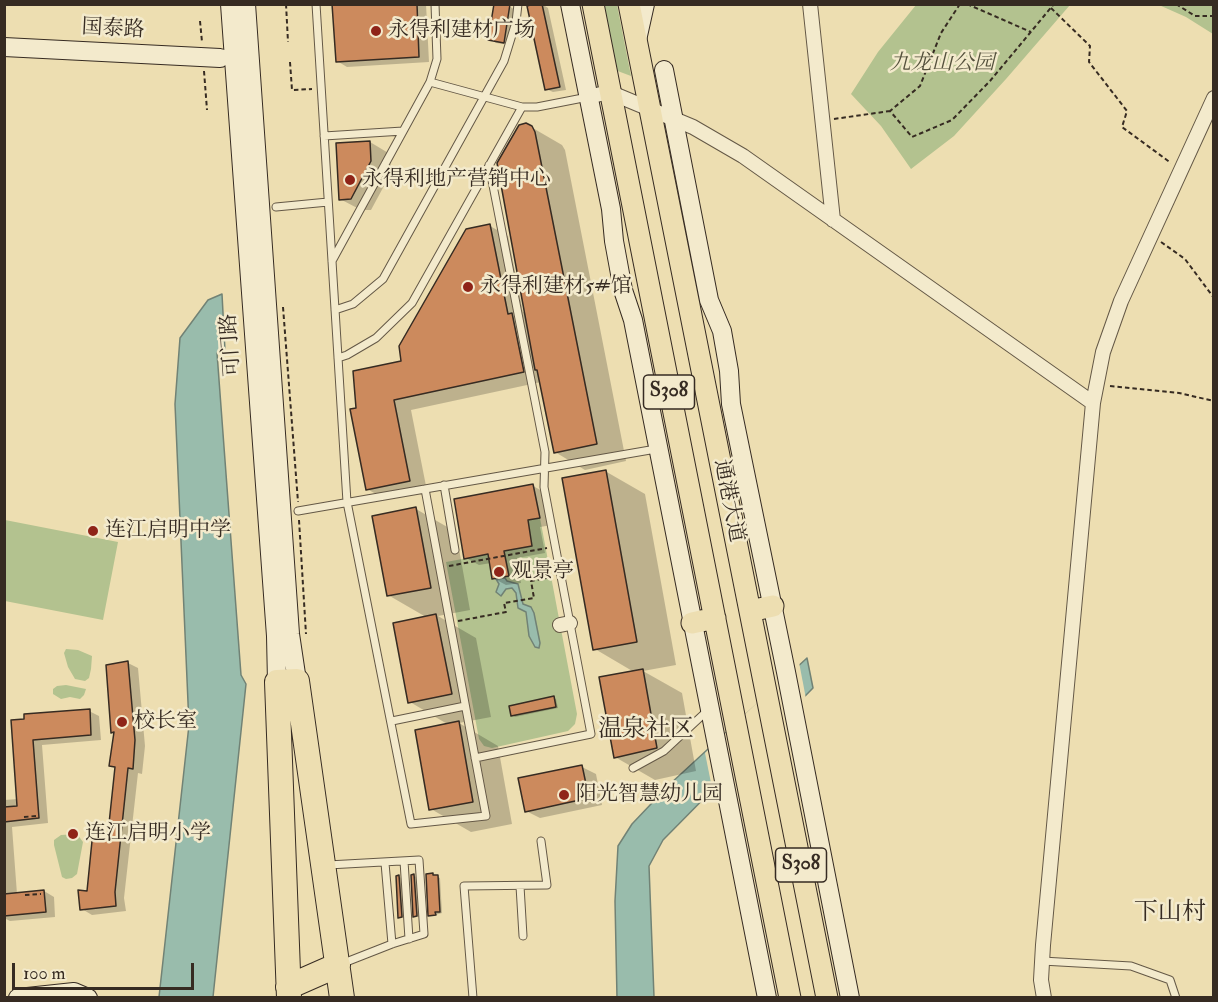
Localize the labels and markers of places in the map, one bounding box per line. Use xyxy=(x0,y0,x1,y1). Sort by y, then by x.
place label: 永得利建材广场 xyxy=(388,18,535,44)
marker: 永得利建材广场 xyxy=(369,24,383,38)
place label: 永得利地产营销中心 xyxy=(362,167,551,193)
marker: 永得利地产营销中心 xyxy=(343,173,357,187)
place label: 永得利建材5#馆 xyxy=(480,274,632,300)
marker: 永得利建材5#馆 xyxy=(461,280,475,294)
place label: 连江启明中学 xyxy=(105,518,231,544)
marker: 连江启明中学 xyxy=(86,524,100,538)
place label: 观景亭 xyxy=(511,559,574,585)
marker: 观景亭 xyxy=(492,565,506,579)
place label: 校长室 xyxy=(134,709,197,735)
marker: 校长室 xyxy=(115,715,129,729)
place label: 阳光智慧幼儿园 xyxy=(576,782,723,808)
marker: 阳光智慧幼儿园 xyxy=(557,788,571,802)
place label: 连江启明小学 xyxy=(85,821,211,847)
marker: 连江启明小学 xyxy=(66,827,80,841)

